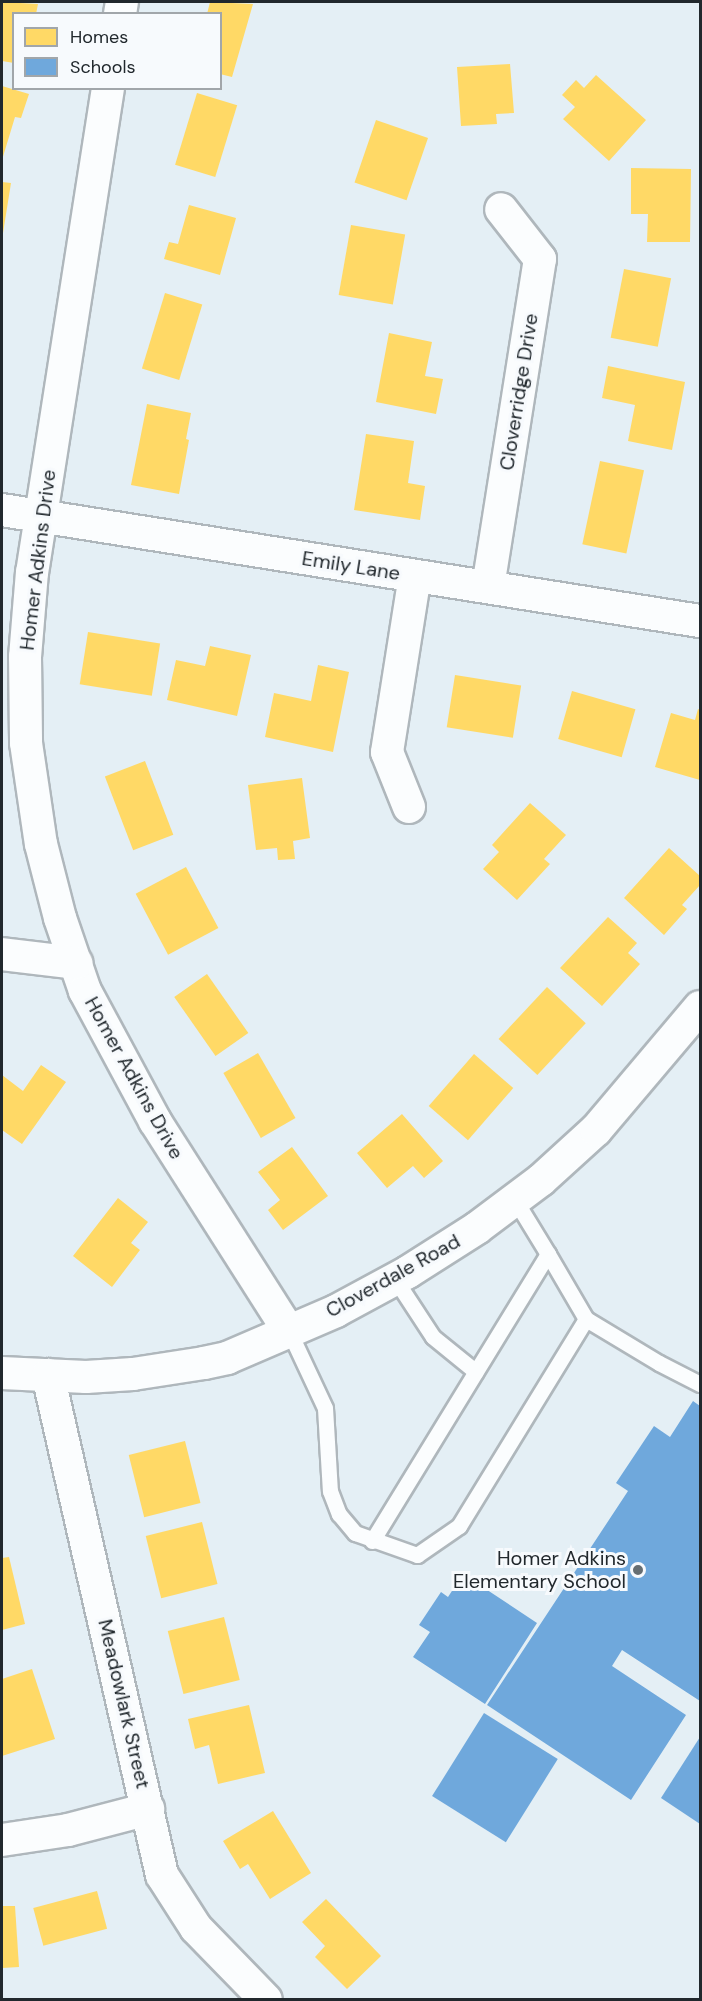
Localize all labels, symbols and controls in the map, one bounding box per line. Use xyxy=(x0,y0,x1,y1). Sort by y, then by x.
legend xyxy=(12,12,222,90)
text: Homes xyxy=(70,25,128,49)
text: Schools xyxy=(70,55,135,79)
street label: Cloverridge Drive xyxy=(495,312,543,472)
street label: Homer Adkins Drive xyxy=(15,468,61,652)
street label: Emily Lane xyxy=(300,546,402,586)
street label: Homer Adkins Drive xyxy=(79,993,189,1163)
street label: Cloverdale Road xyxy=(322,1229,464,1323)
place label: Homer Adkins Elementary School xyxy=(453,1546,626,1593)
marker: Homer Adkins Elementary School xyxy=(631,1563,645,1577)
street label: Meadowlark Street xyxy=(93,1617,155,1791)

